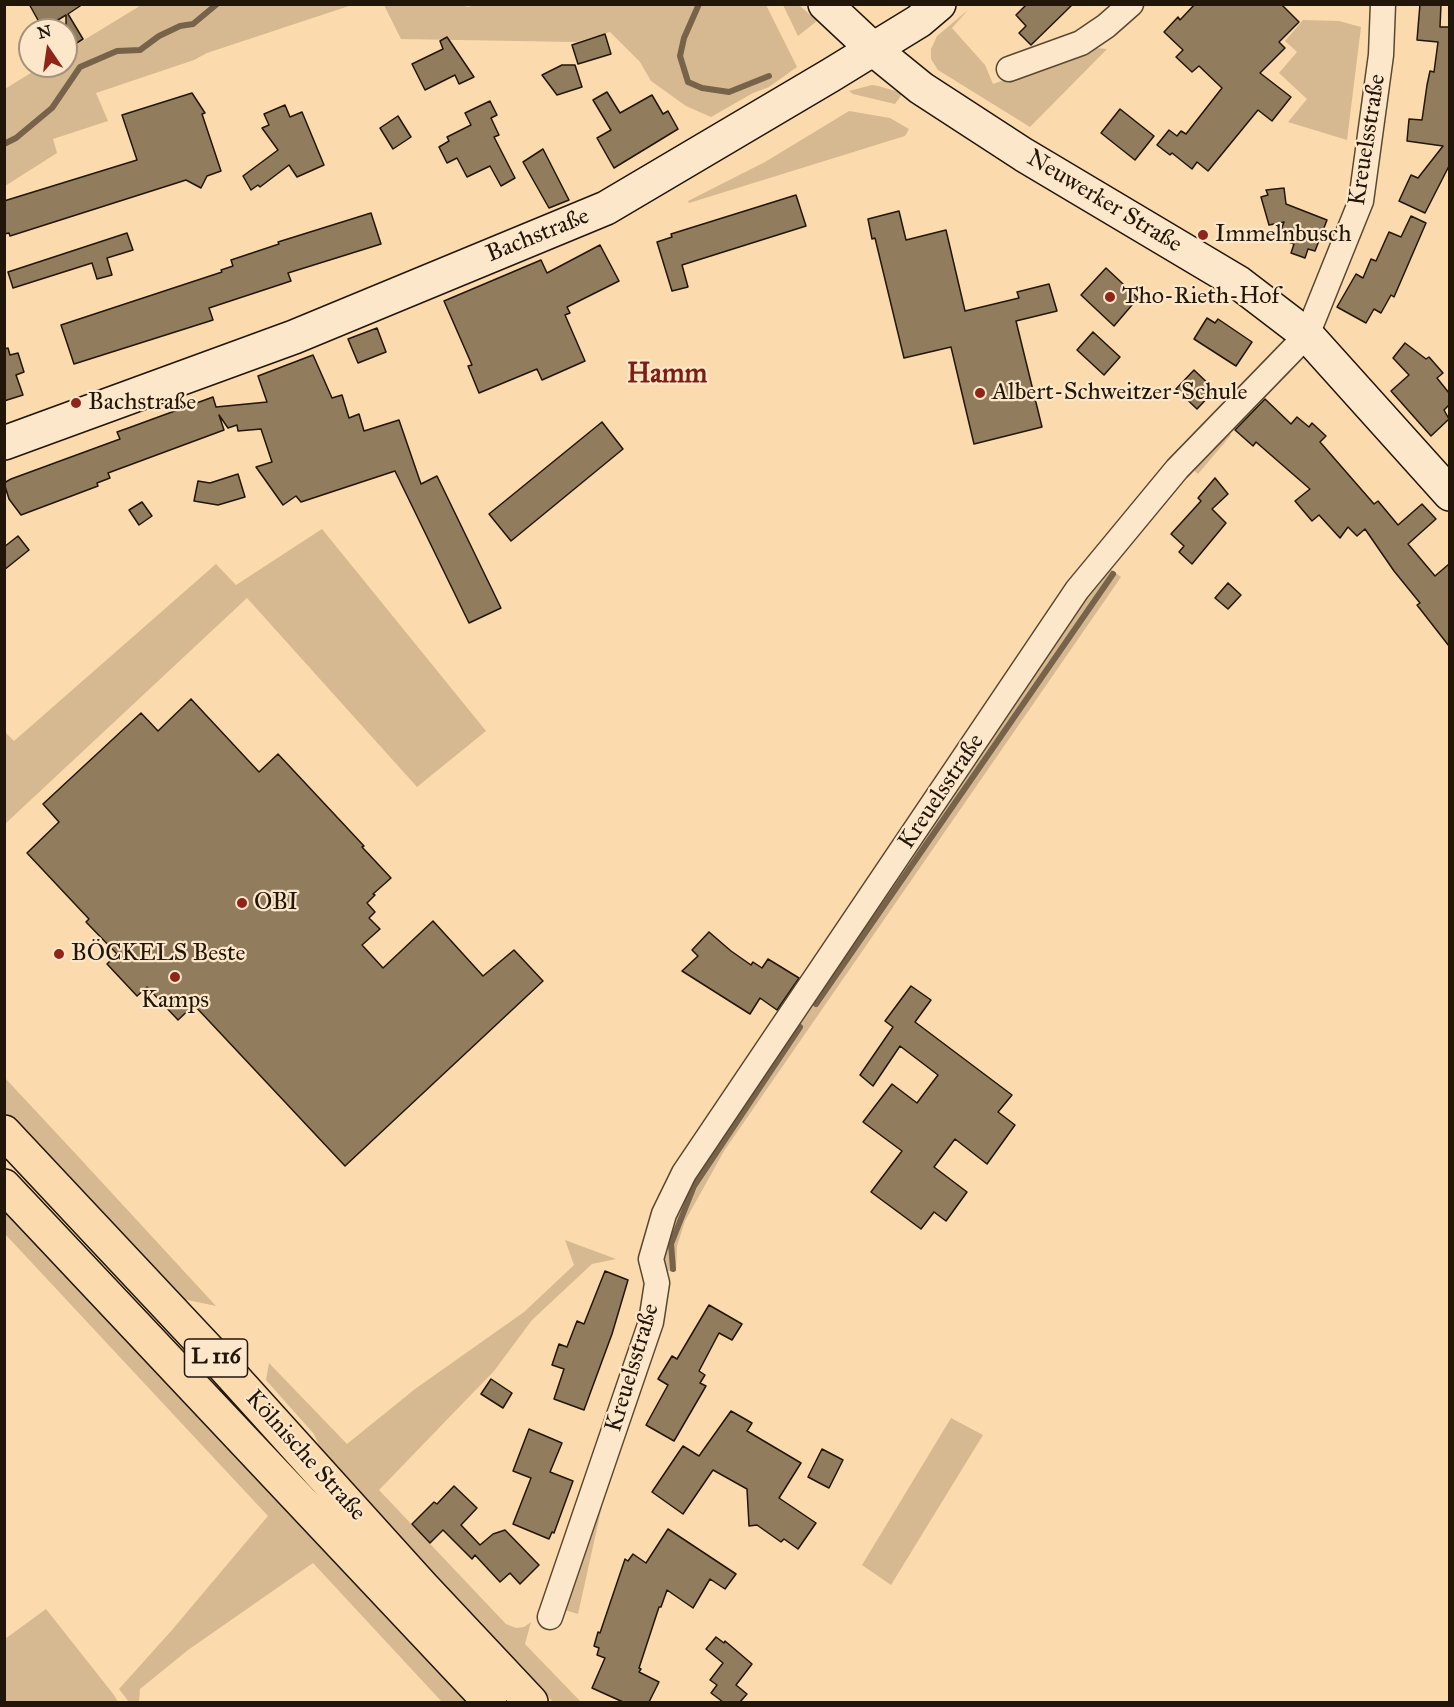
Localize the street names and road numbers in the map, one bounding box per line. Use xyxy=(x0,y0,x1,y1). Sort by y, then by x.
street label: Kreuelsstraße xyxy=(1343,72,1393,208)
street label: Neuwerker Straße xyxy=(1021,144,1187,260)
street label: Bachstraße xyxy=(482,202,594,270)
street label: Kreuelsstraße xyxy=(893,729,991,855)
street label: Kreuelsstraße xyxy=(600,1300,666,1436)
road number: L 116 xyxy=(184,1339,248,1377)
street label: Kölnische Straße xyxy=(239,1385,371,1527)

